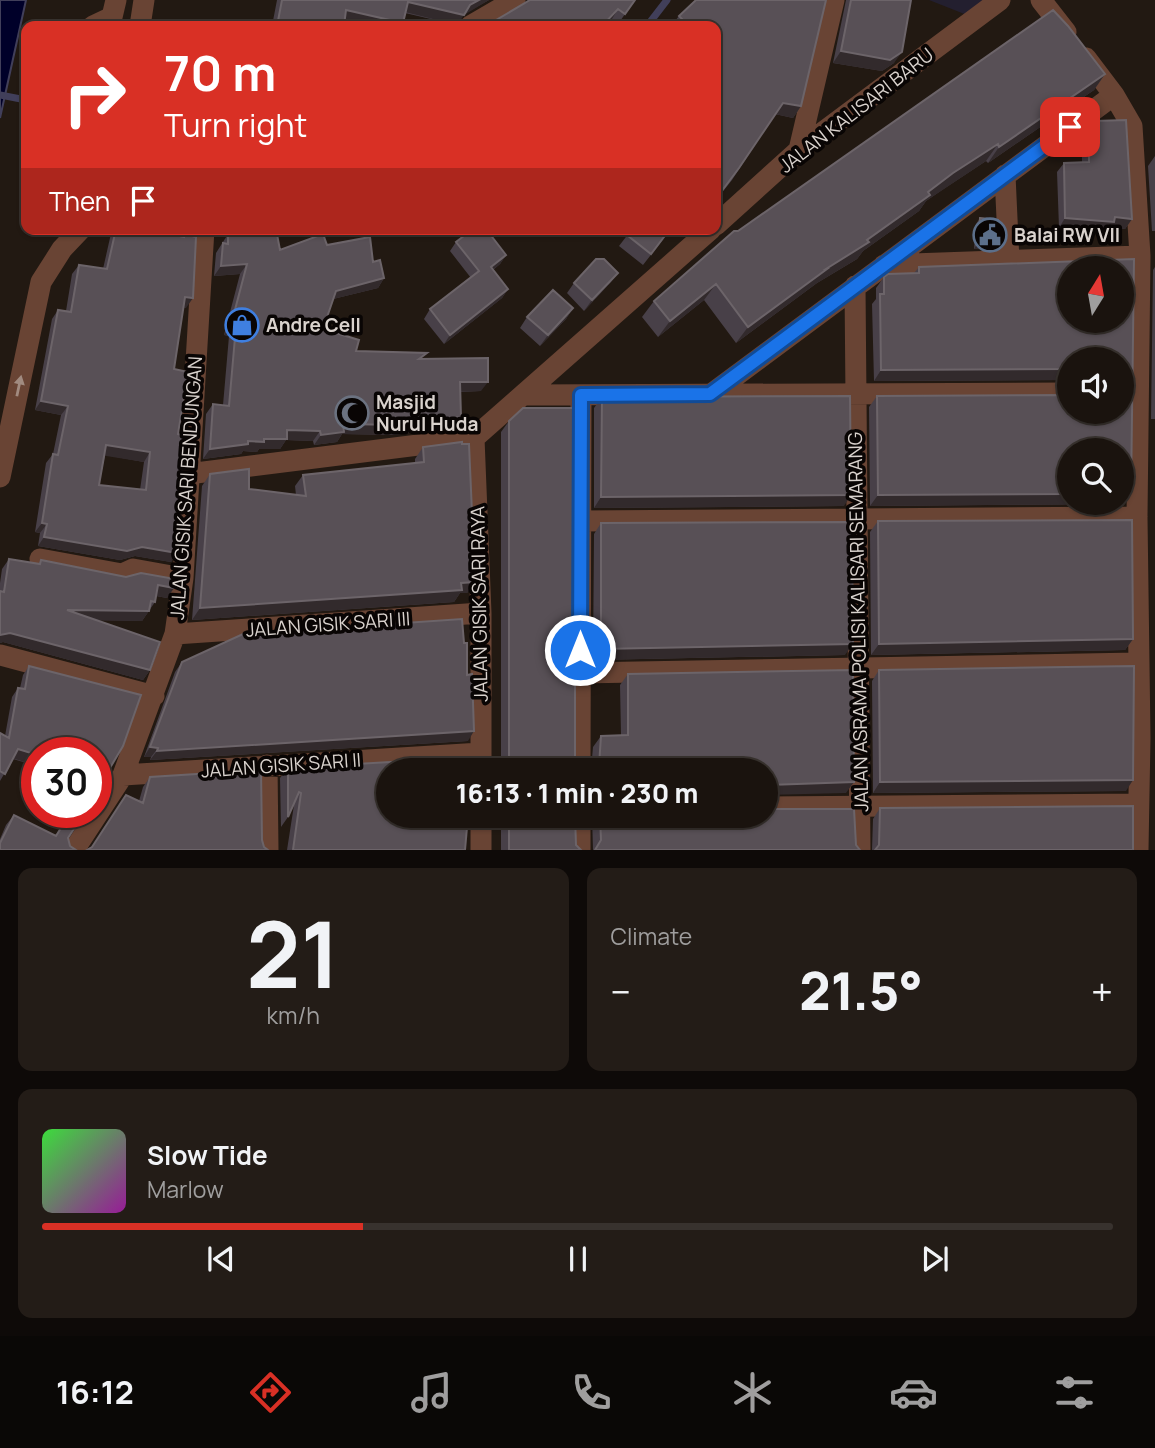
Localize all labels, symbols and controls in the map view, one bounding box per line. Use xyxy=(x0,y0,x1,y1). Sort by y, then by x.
text: 70 m xyxy=(164,39,276,106)
street label: JALAN KALISARI BARU xyxy=(773,41,939,179)
icon: right xyxy=(49,49,140,140)
pin xyxy=(1040,97,1100,157)
text: Turn right xyxy=(164,103,307,147)
icon: arrive xyxy=(1051,108,1089,146)
icon: arrive xyxy=(124,182,162,220)
text: Then xyxy=(49,183,110,219)
public building icon: Balai RW VII xyxy=(971,216,1009,254)
place label: Balai RW VII xyxy=(1014,222,1120,248)
north arrow xyxy=(1057,256,1134,332)
map controls xyxy=(1057,256,1134,515)
shop icon: Andre Cell xyxy=(223,306,261,344)
place label: Andre Cell xyxy=(266,312,361,338)
button: sound xyxy=(1057,347,1134,424)
street label: JALAN GISIK SARI BENDUNGAN xyxy=(164,355,208,621)
one-way arrow xyxy=(14,375,25,397)
place label: Masjid Nurul Huda xyxy=(376,389,478,437)
mosque icon: Masjid Nurul Huda xyxy=(333,394,371,432)
street label: JALAN ASRAMA POLISI KALISARI SEMARANG xyxy=(842,432,874,812)
button: search xyxy=(1057,438,1134,515)
street label: JALAN GISIK SARI RAYA xyxy=(464,506,494,702)
street label: JALAN GISIK SARI III xyxy=(245,605,411,643)
position arrow xyxy=(543,613,617,687)
speed limit sign: 30 xyxy=(21,737,112,828)
street label: JALAN GISIK SARI II xyxy=(200,746,362,784)
text: 16:13 · 1 min · 230 m xyxy=(456,775,698,811)
text: 21 xyxy=(246,891,340,1015)
text: Climate xyxy=(611,920,692,952)
text: 21.5° xyxy=(799,955,923,1026)
text: − xyxy=(611,965,631,1017)
text: + xyxy=(1091,965,1113,1017)
text: km/h xyxy=(267,999,320,1031)
text: Slow Tide xyxy=(147,1137,268,1173)
text: Marlow xyxy=(147,1173,224,1205)
icon: previous xyxy=(202,1240,240,1278)
icon: pause xyxy=(559,1240,597,1278)
icon: next xyxy=(916,1240,954,1278)
icon: directions xyxy=(246,1368,295,1417)
icon: music xyxy=(407,1368,456,1417)
icon: phone xyxy=(567,1368,616,1417)
icon: climate xyxy=(728,1368,777,1417)
icon: car xyxy=(889,1368,938,1417)
icon: filters xyxy=(1050,1368,1099,1417)
text: 16:12 xyxy=(56,1370,134,1414)

